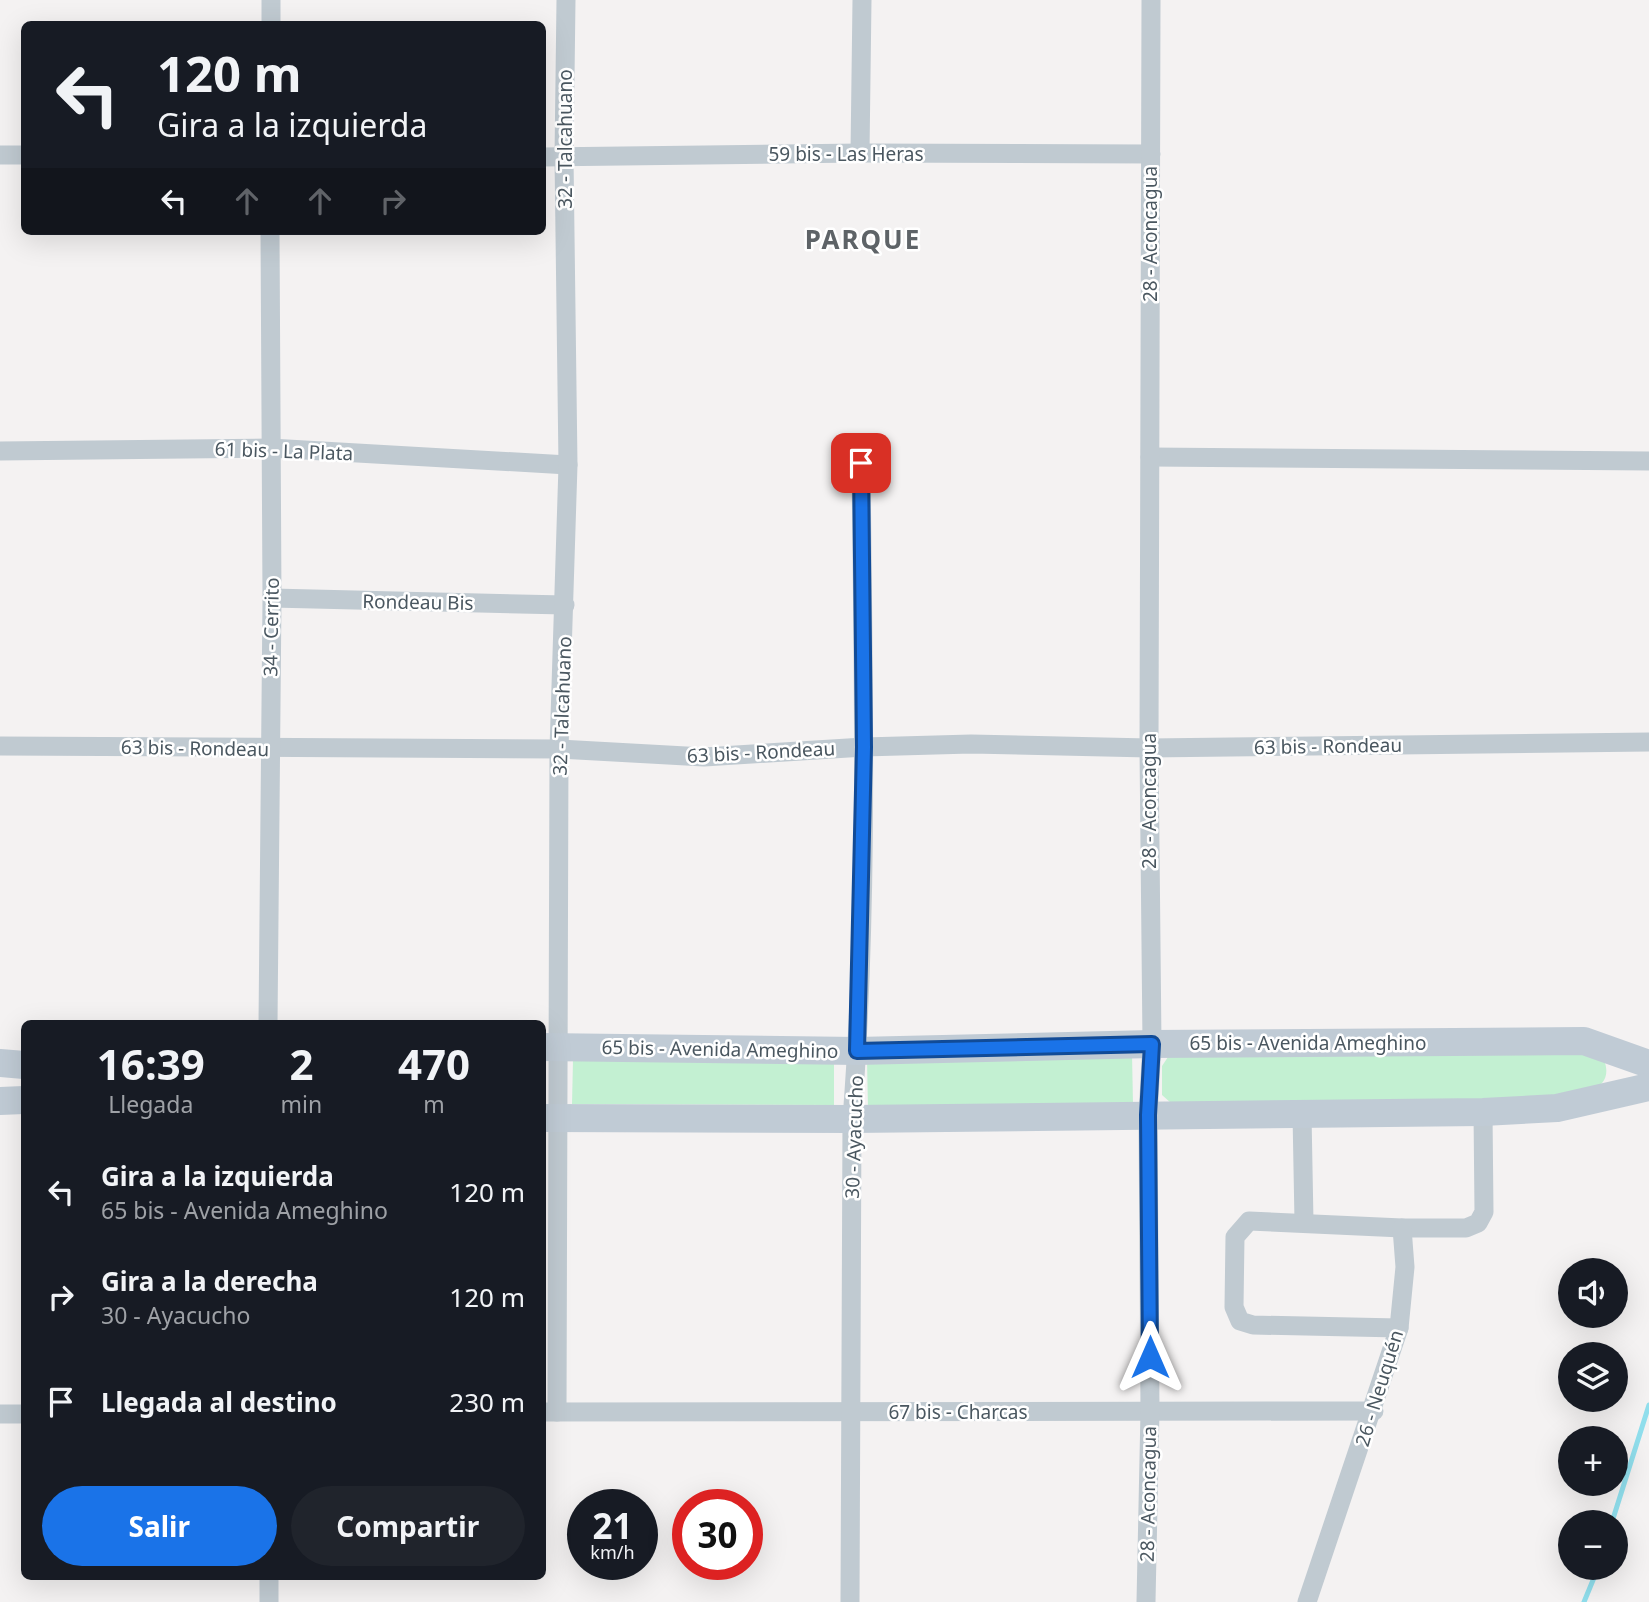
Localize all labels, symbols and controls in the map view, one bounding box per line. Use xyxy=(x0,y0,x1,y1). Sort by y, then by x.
text: 120 m xyxy=(157,40,302,106)
icon: left xyxy=(42,49,133,140)
street label: 32 - Talcahuano xyxy=(552,69,578,209)
text: Gira a la izquierda xyxy=(157,103,427,146)
street label: 59 bis - Las Heras xyxy=(768,141,924,167)
street label: 28 - Aconcagua xyxy=(1137,166,1163,302)
icon: left xyxy=(155,182,193,220)
icon: ahead xyxy=(228,182,266,220)
icon: ahead xyxy=(301,182,339,220)
icon: right xyxy=(374,182,412,220)
district label: PARQUE xyxy=(805,221,921,257)
pin xyxy=(831,433,891,493)
street label: 61 bis - La Plata xyxy=(214,436,354,466)
icon: arrive xyxy=(842,444,880,482)
street label: 34 - Cerrito xyxy=(257,577,285,677)
street label: Rondeau Bis xyxy=(362,588,474,616)
street label: 32 - Talcahuano xyxy=(547,636,577,776)
street label: 63 bis - Rondeau xyxy=(1254,732,1402,760)
street label: 28 - Aconcagua xyxy=(1136,733,1162,869)
street label: 63 bis - Rondeau xyxy=(121,734,269,762)
street label: 63 bis - Rondeau xyxy=(686,735,836,769)
street label: 65 bis - Avenida Ameghino xyxy=(1190,1030,1427,1056)
street label: 65 bis - Avenida Ameghino xyxy=(601,1034,839,1064)
text: 16:39 xyxy=(97,1035,205,1092)
text: 2 xyxy=(289,1035,313,1092)
text: 470 xyxy=(398,1035,470,1092)
street label: 30 - Ayacucho xyxy=(839,1075,869,1199)
text: Llegada xyxy=(108,1088,193,1120)
text: min xyxy=(281,1088,322,1120)
text: m xyxy=(423,1088,445,1120)
text: Gira a la izquierda xyxy=(101,1158,334,1194)
icon: left xyxy=(42,1173,80,1211)
text: 120 m xyxy=(449,1174,525,1210)
text: 65 bis - Avenida Ameghino xyxy=(101,1194,388,1226)
map controls xyxy=(1558,1258,1628,1580)
button: sound xyxy=(1558,1258,1628,1328)
text: Gira a la derecha xyxy=(101,1263,318,1299)
icon: right xyxy=(42,1278,80,1316)
text: 120 m xyxy=(449,1279,525,1315)
text: 30 - Ayacucho xyxy=(101,1299,250,1331)
position arrow xyxy=(1113,1320,1187,1394)
street label: 26 - Neuquén xyxy=(1349,1327,1409,1449)
button: layers xyxy=(1558,1342,1628,1412)
icon: arrive xyxy=(42,1383,80,1421)
text: Llegada al destino xyxy=(101,1384,337,1420)
text: 230 m xyxy=(449,1384,525,1420)
street label: 67 bis - Charcas xyxy=(888,1399,1028,1425)
street label: 28 - Aconcagua xyxy=(1134,1426,1162,1562)
button: + xyxy=(1558,1426,1628,1496)
button: Salir xyxy=(42,1486,277,1566)
button: Compartir xyxy=(291,1486,525,1566)
speed limit sign: 30 xyxy=(672,1489,763,1580)
text: 21 xyxy=(592,1502,633,1549)
button: − xyxy=(1558,1510,1628,1580)
text: km/h xyxy=(590,1540,635,1564)

